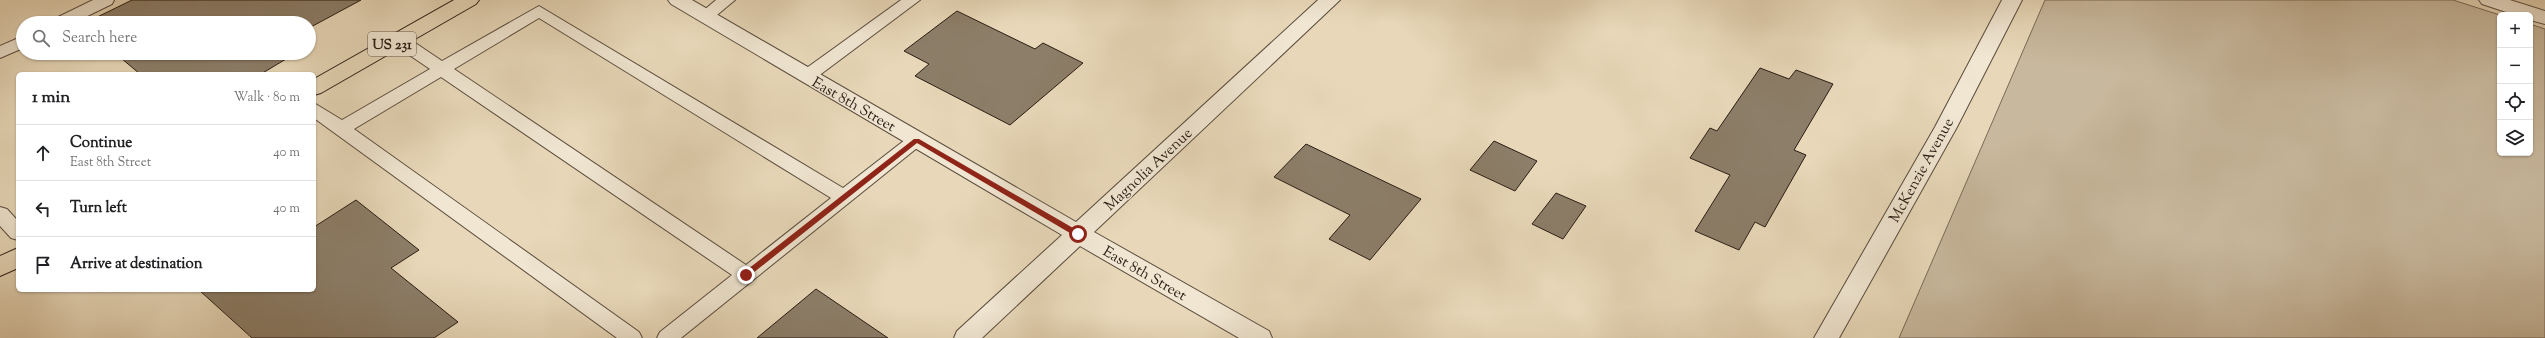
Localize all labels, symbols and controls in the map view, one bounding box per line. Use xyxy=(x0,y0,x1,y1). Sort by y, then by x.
map controls xyxy=(2497,12,2533,156)
button: + xyxy=(2497,12,2533,48)
search box xyxy=(16,16,316,60)
icon: search xyxy=(30,27,52,49)
text: Search here xyxy=(62,28,137,49)
road number: US 231 xyxy=(368,32,416,56)
button: − xyxy=(2497,48,2533,84)
street label: East 8th Street xyxy=(807,73,899,138)
button: locate xyxy=(2497,84,2533,120)
text: 1 min xyxy=(32,86,70,110)
text: Walk · 80 m xyxy=(234,89,300,107)
street label: McKenzie Avenue xyxy=(1885,115,1960,227)
button: layers xyxy=(2497,120,2533,156)
street label: Magnolia Avenue xyxy=(1100,124,1198,216)
text: Continue xyxy=(70,133,132,154)
icon: ahead xyxy=(32,142,54,164)
text: 40 m xyxy=(273,144,300,162)
text: East 8th Street xyxy=(70,154,151,172)
icon: left xyxy=(32,198,54,220)
text: Turn left xyxy=(70,198,127,219)
text: 40 m xyxy=(273,200,300,218)
route start xyxy=(1069,225,1087,243)
street label: East 8th Street xyxy=(1098,242,1190,307)
icon: arrive xyxy=(32,254,54,276)
text: Arrive at destination xyxy=(70,254,203,275)
route end xyxy=(737,266,755,284)

